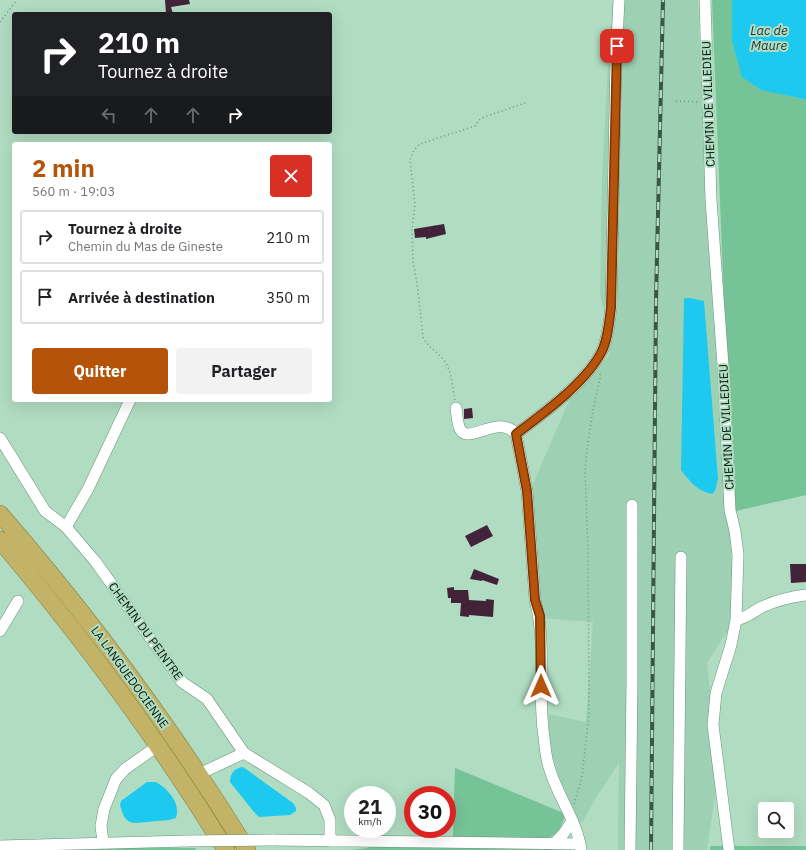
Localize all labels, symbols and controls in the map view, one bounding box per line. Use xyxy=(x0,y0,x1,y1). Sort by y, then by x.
water label: Lac de Maure xyxy=(750,22,788,54)
text: 210 m xyxy=(98,24,180,61)
icon: right xyxy=(32,28,84,80)
pin xyxy=(600,29,634,63)
icon: arrive xyxy=(606,35,628,57)
street label: CHEMIN DE VILLEDIEU xyxy=(698,41,718,167)
text: Tournez à droite xyxy=(98,60,228,83)
icon: left xyxy=(98,104,120,126)
icon: ahead xyxy=(140,104,162,126)
icon: ahead xyxy=(182,104,204,126)
icon: right xyxy=(224,104,246,126)
text: 2 min xyxy=(32,152,95,184)
button: close xyxy=(270,155,312,197)
text: 560 m · 19:03 xyxy=(32,183,115,200)
text: Tournez à droite xyxy=(68,219,182,238)
icon: right xyxy=(34,226,56,248)
text: 210 m xyxy=(266,228,310,247)
text: Chemin du Mas de Gineste xyxy=(68,238,223,255)
icon: arrive xyxy=(34,286,56,308)
text: Arrivée à destination xyxy=(68,288,215,307)
text: 350 m xyxy=(266,288,310,307)
button: Quitter xyxy=(32,348,168,394)
button: Partager xyxy=(176,348,312,394)
street label: CHEMIN DE VILLEDIEU xyxy=(715,364,737,490)
street label: CHEMIN DU PEINTRE xyxy=(106,579,186,683)
street label: LA LANGUEDOCIENNE xyxy=(88,623,172,731)
position arrow xyxy=(520,665,562,707)
speed limit sign: 30 xyxy=(404,786,456,838)
text: 21 xyxy=(358,793,382,820)
map controls xyxy=(758,802,794,838)
button: search xyxy=(758,802,794,838)
text: km/h xyxy=(358,815,382,828)

